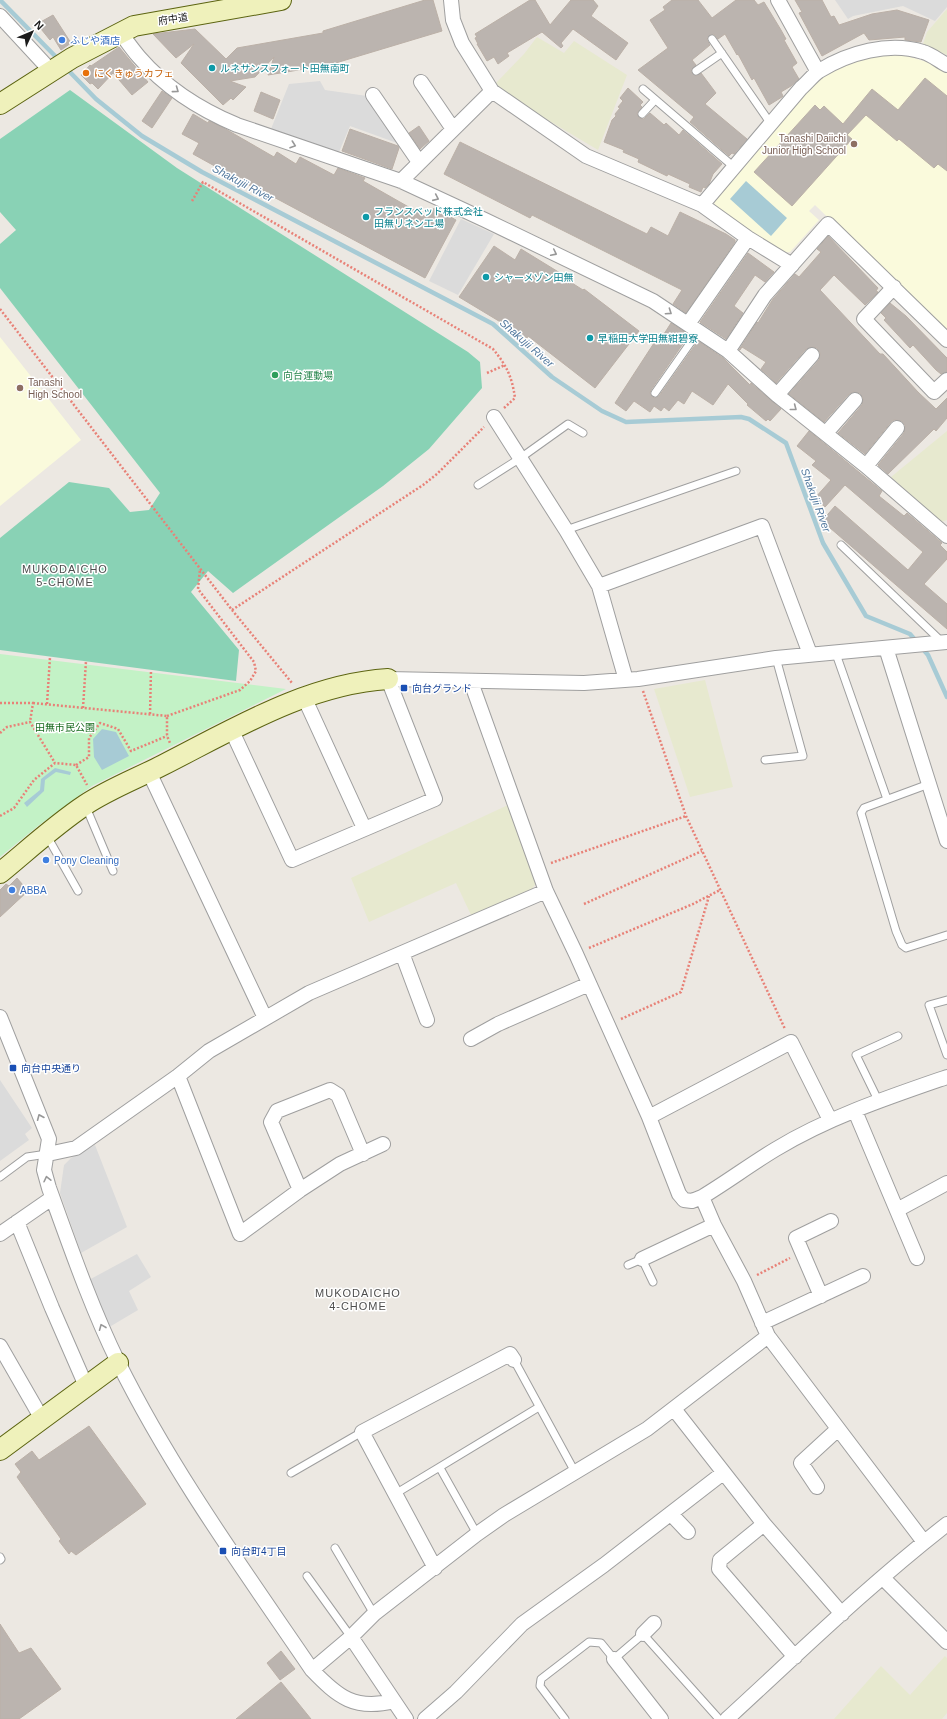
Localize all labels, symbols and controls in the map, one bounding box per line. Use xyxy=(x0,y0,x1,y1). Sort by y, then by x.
street label: 府中道 xyxy=(157,11,189,27)
north arrow xyxy=(12,12,52,52)
text: N xyxy=(32,18,46,32)
marker: ふじや酒店 xyxy=(57,35,67,45)
place label: ふじや酒店 xyxy=(70,35,120,46)
marker: ルネサンスフォート田無南町 xyxy=(207,63,217,73)
place label: ルネサンスフォート田無南町 xyxy=(220,63,350,74)
marker: にくきゅうカフェ xyxy=(81,68,91,78)
place label: にくきゅうカフェ xyxy=(94,68,174,79)
one-way arrow xyxy=(172,85,179,92)
place label: Tanashi Daiichi Junior High School xyxy=(762,133,846,156)
marker: Tanashi Daiichi Junior High School xyxy=(849,139,859,149)
one-way arrow xyxy=(289,140,296,148)
water label: Shakujii River xyxy=(210,162,277,205)
one-way arrow xyxy=(432,193,439,201)
place label: フランスベッド株式会社 田無リネン工場 xyxy=(374,206,483,229)
marker: フランスベッド株式会社 田無リネン工場 xyxy=(361,212,371,222)
one-way arrow xyxy=(549,248,557,256)
marker: シャーメゾン田無 xyxy=(481,272,491,282)
place label: シャーメゾン田無 xyxy=(494,272,574,283)
one-way arrow xyxy=(665,307,672,314)
water label: Shakujii River xyxy=(498,316,557,370)
marker: 早稲田大学田無紺碧寮 xyxy=(585,333,595,343)
place label: 早稲田大学田無紺碧寮 xyxy=(598,333,698,344)
marker: 向台運動場 xyxy=(270,370,280,380)
place label: 向台運動場 xyxy=(283,370,333,381)
place label: Tanashi High School xyxy=(28,377,82,400)
marker: Tanashi High School xyxy=(15,383,25,393)
one-way arrow xyxy=(789,404,796,411)
water label: Shakujii River xyxy=(799,466,834,535)
district label: MUKODAICHO 5-CHOME xyxy=(22,563,108,588)
marker: 向台グランド xyxy=(399,683,409,693)
place label: 向台グランド xyxy=(412,683,472,694)
park label: 田無市民公園 xyxy=(35,722,95,733)
marker: Pony Cleaning xyxy=(41,855,51,865)
place label: Pony Cleaning xyxy=(54,855,119,866)
marker: ABBA xyxy=(7,885,17,895)
place label: ABBA xyxy=(20,885,47,896)
marker: 向台中央通り xyxy=(8,1063,18,1073)
place label: 向台中央通り xyxy=(21,1063,81,1074)
one-way arrow xyxy=(37,1113,45,1121)
one-way arrow xyxy=(43,1176,51,1183)
district label: MUKODAICHO 4-CHOME xyxy=(315,1287,401,1312)
one-way arrow xyxy=(99,1324,107,1331)
marker: 向台町4丁目 xyxy=(218,1546,228,1556)
place label: 向台町4丁目 xyxy=(231,1546,287,1557)

